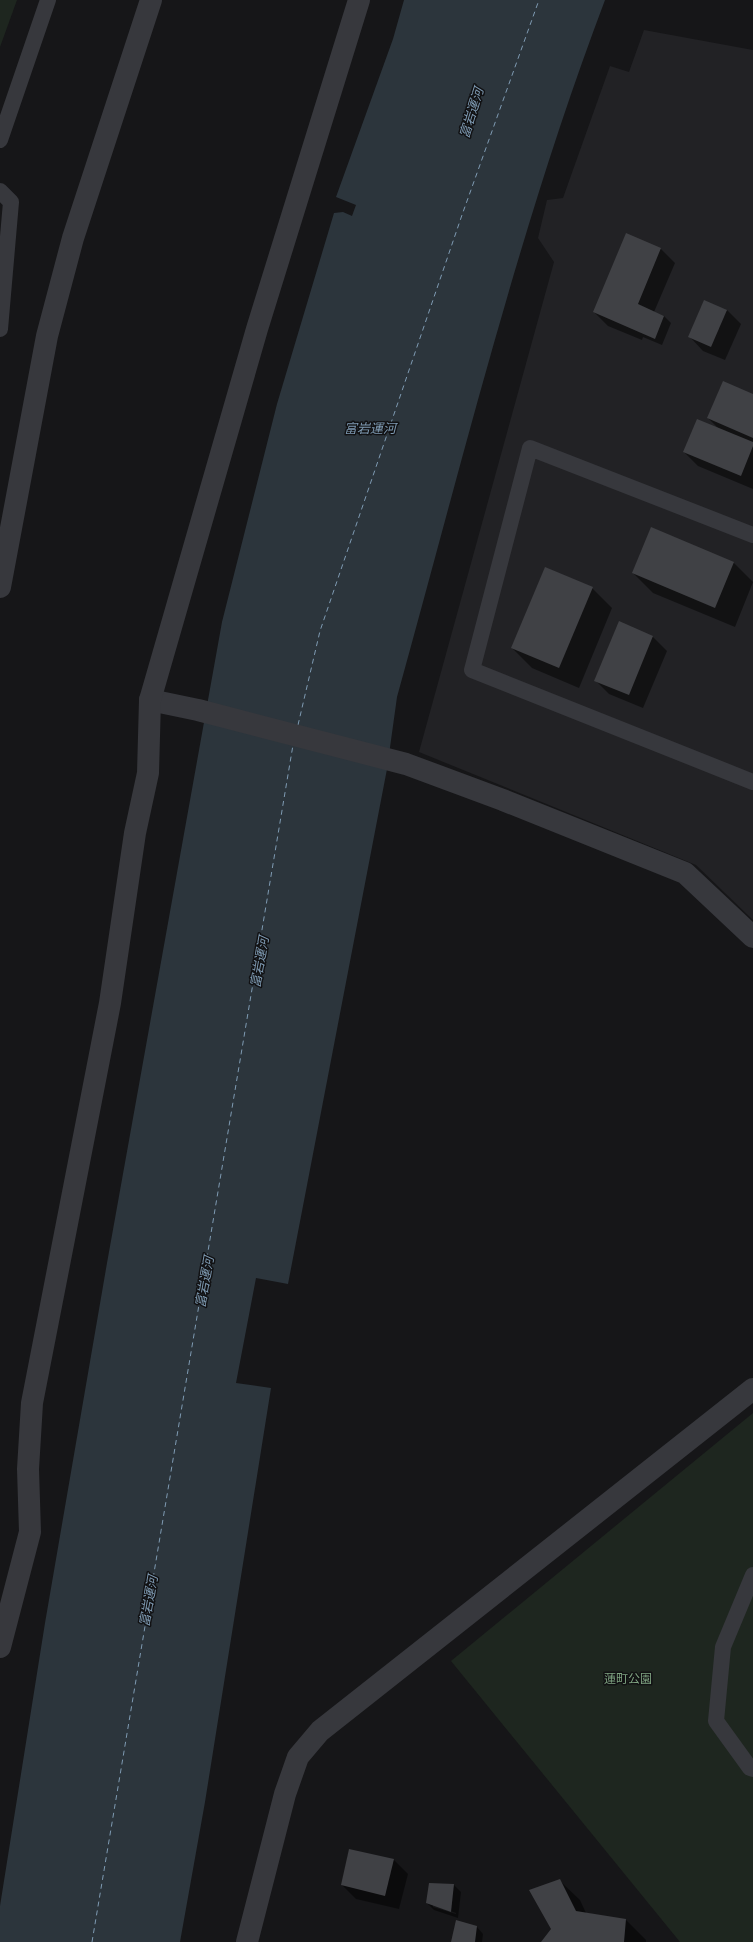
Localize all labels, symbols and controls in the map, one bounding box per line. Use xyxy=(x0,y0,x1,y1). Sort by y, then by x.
water label: 富岩運河 xyxy=(456,83,489,141)
water label: 富岩運河 xyxy=(344,420,399,438)
water label: 富岩運河 xyxy=(247,932,274,989)
water label: 富岩運河 xyxy=(192,1252,219,1309)
water label: 富岩運河 xyxy=(136,1571,163,1628)
park label: 蓮町公園 xyxy=(604,1671,652,1687)

